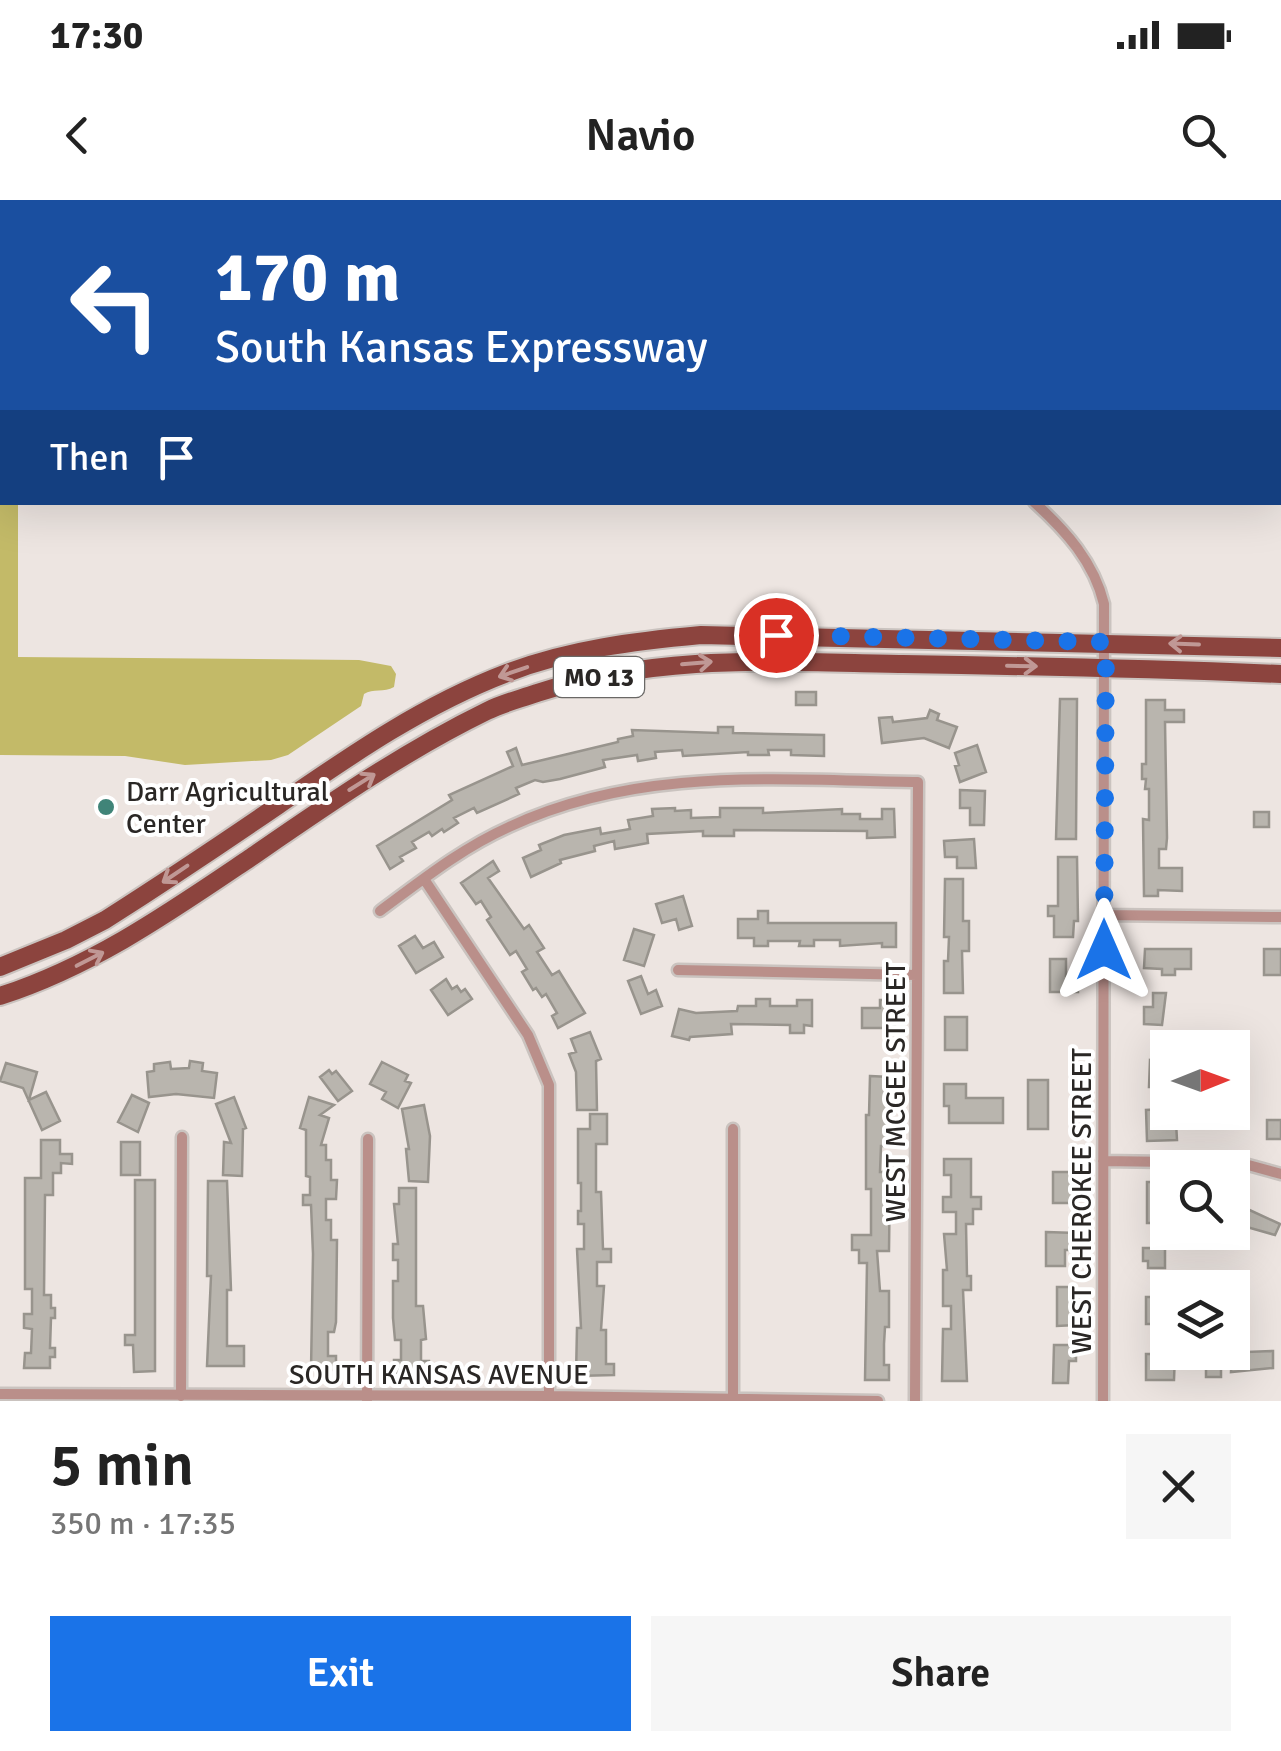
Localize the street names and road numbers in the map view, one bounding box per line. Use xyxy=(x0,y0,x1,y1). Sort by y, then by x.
road number: MO 13 xyxy=(554,657,644,697)
street label: WEST MCGEE STREET xyxy=(879,962,913,1222)
street label: WEST CHEROKEE STREET xyxy=(1065,1048,1099,1354)
street label: SOUTH KANSAS AVENUE xyxy=(289,1358,589,1392)

